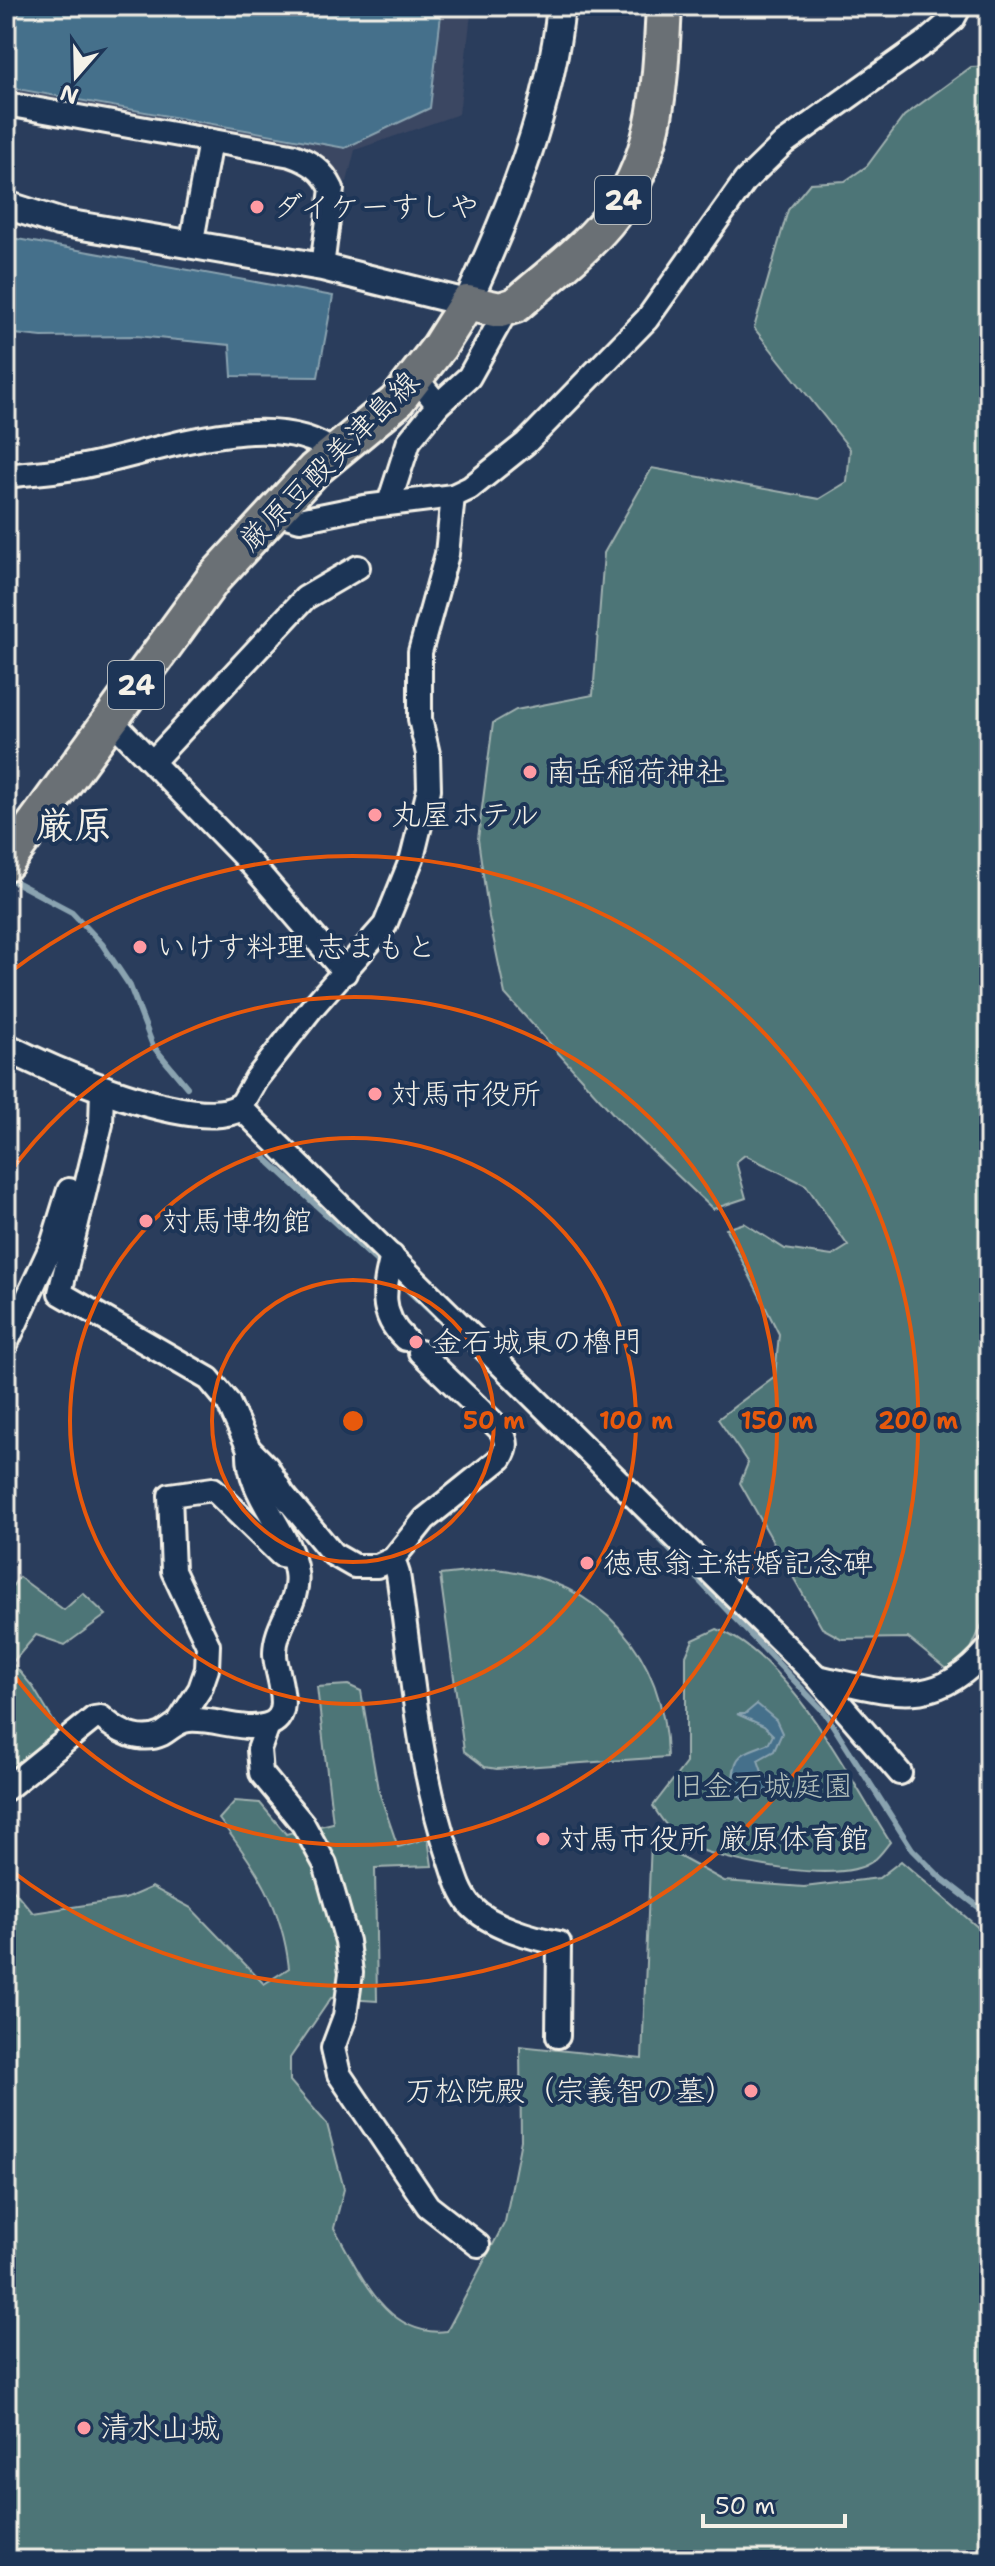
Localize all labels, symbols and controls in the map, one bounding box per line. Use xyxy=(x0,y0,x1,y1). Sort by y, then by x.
north arrow xyxy=(36,36,116,116)
text: N xyxy=(56,78,82,111)
road number: 24 xyxy=(595,176,651,224)
place label: ダイケーすしや xyxy=(273,186,479,227)
marker: ダイケーすしや xyxy=(248,198,266,216)
street label: 厳原豆酘美津島線 xyxy=(229,361,428,560)
road number: 24 xyxy=(108,661,164,709)
place label: 南岳稲荷神社 xyxy=(546,751,726,792)
marker: 南岳稲荷神社 xyxy=(521,763,539,781)
place label: 丸屋ホテル xyxy=(391,794,540,835)
district label: 厳原 xyxy=(36,799,112,850)
marker: 丸屋ホテル xyxy=(366,806,384,824)
place label: いけす料理 志まもと xyxy=(156,926,436,967)
marker: いけす料理 志まもと xyxy=(131,938,149,956)
place label: 対馬市役所 xyxy=(391,1073,541,1114)
marker: 対馬市役所 xyxy=(366,1085,384,1103)
place label: 対馬博物館 xyxy=(162,1200,312,1241)
marker: 対馬博物館 xyxy=(137,1212,155,1230)
place label: 金石城東の櫓門 xyxy=(432,1321,642,1362)
marker: 金石城東の櫓門 xyxy=(407,1333,425,1351)
text: 50 m xyxy=(463,1405,525,1437)
text: 100 m xyxy=(599,1405,673,1437)
text: 150 m xyxy=(741,1405,813,1437)
text: 200 m xyxy=(878,1405,958,1437)
centre of rings xyxy=(339,1407,367,1435)
place label: 徳恵翁主結婚記念碑 xyxy=(603,1542,873,1583)
marker: 徳恵翁主結婚記念碑 xyxy=(578,1554,596,1572)
park label: 旧金石城庭園 xyxy=(673,1765,853,1806)
place label: 対馬市役所 厳原体育館 xyxy=(559,1818,869,1859)
marker: 対馬市役所 厳原体育館 xyxy=(534,1830,552,1848)
place label: 万松院殿（宗義智の墓） xyxy=(405,2070,735,2111)
marker: 万松院殿（宗義智の墓） xyxy=(742,2082,760,2100)
place label: 清水山城 xyxy=(100,2407,220,2448)
marker: 清水山城 xyxy=(75,2419,93,2437)
scale bar xyxy=(703,2478,845,2528)
text: 50 m xyxy=(715,2490,775,2522)

